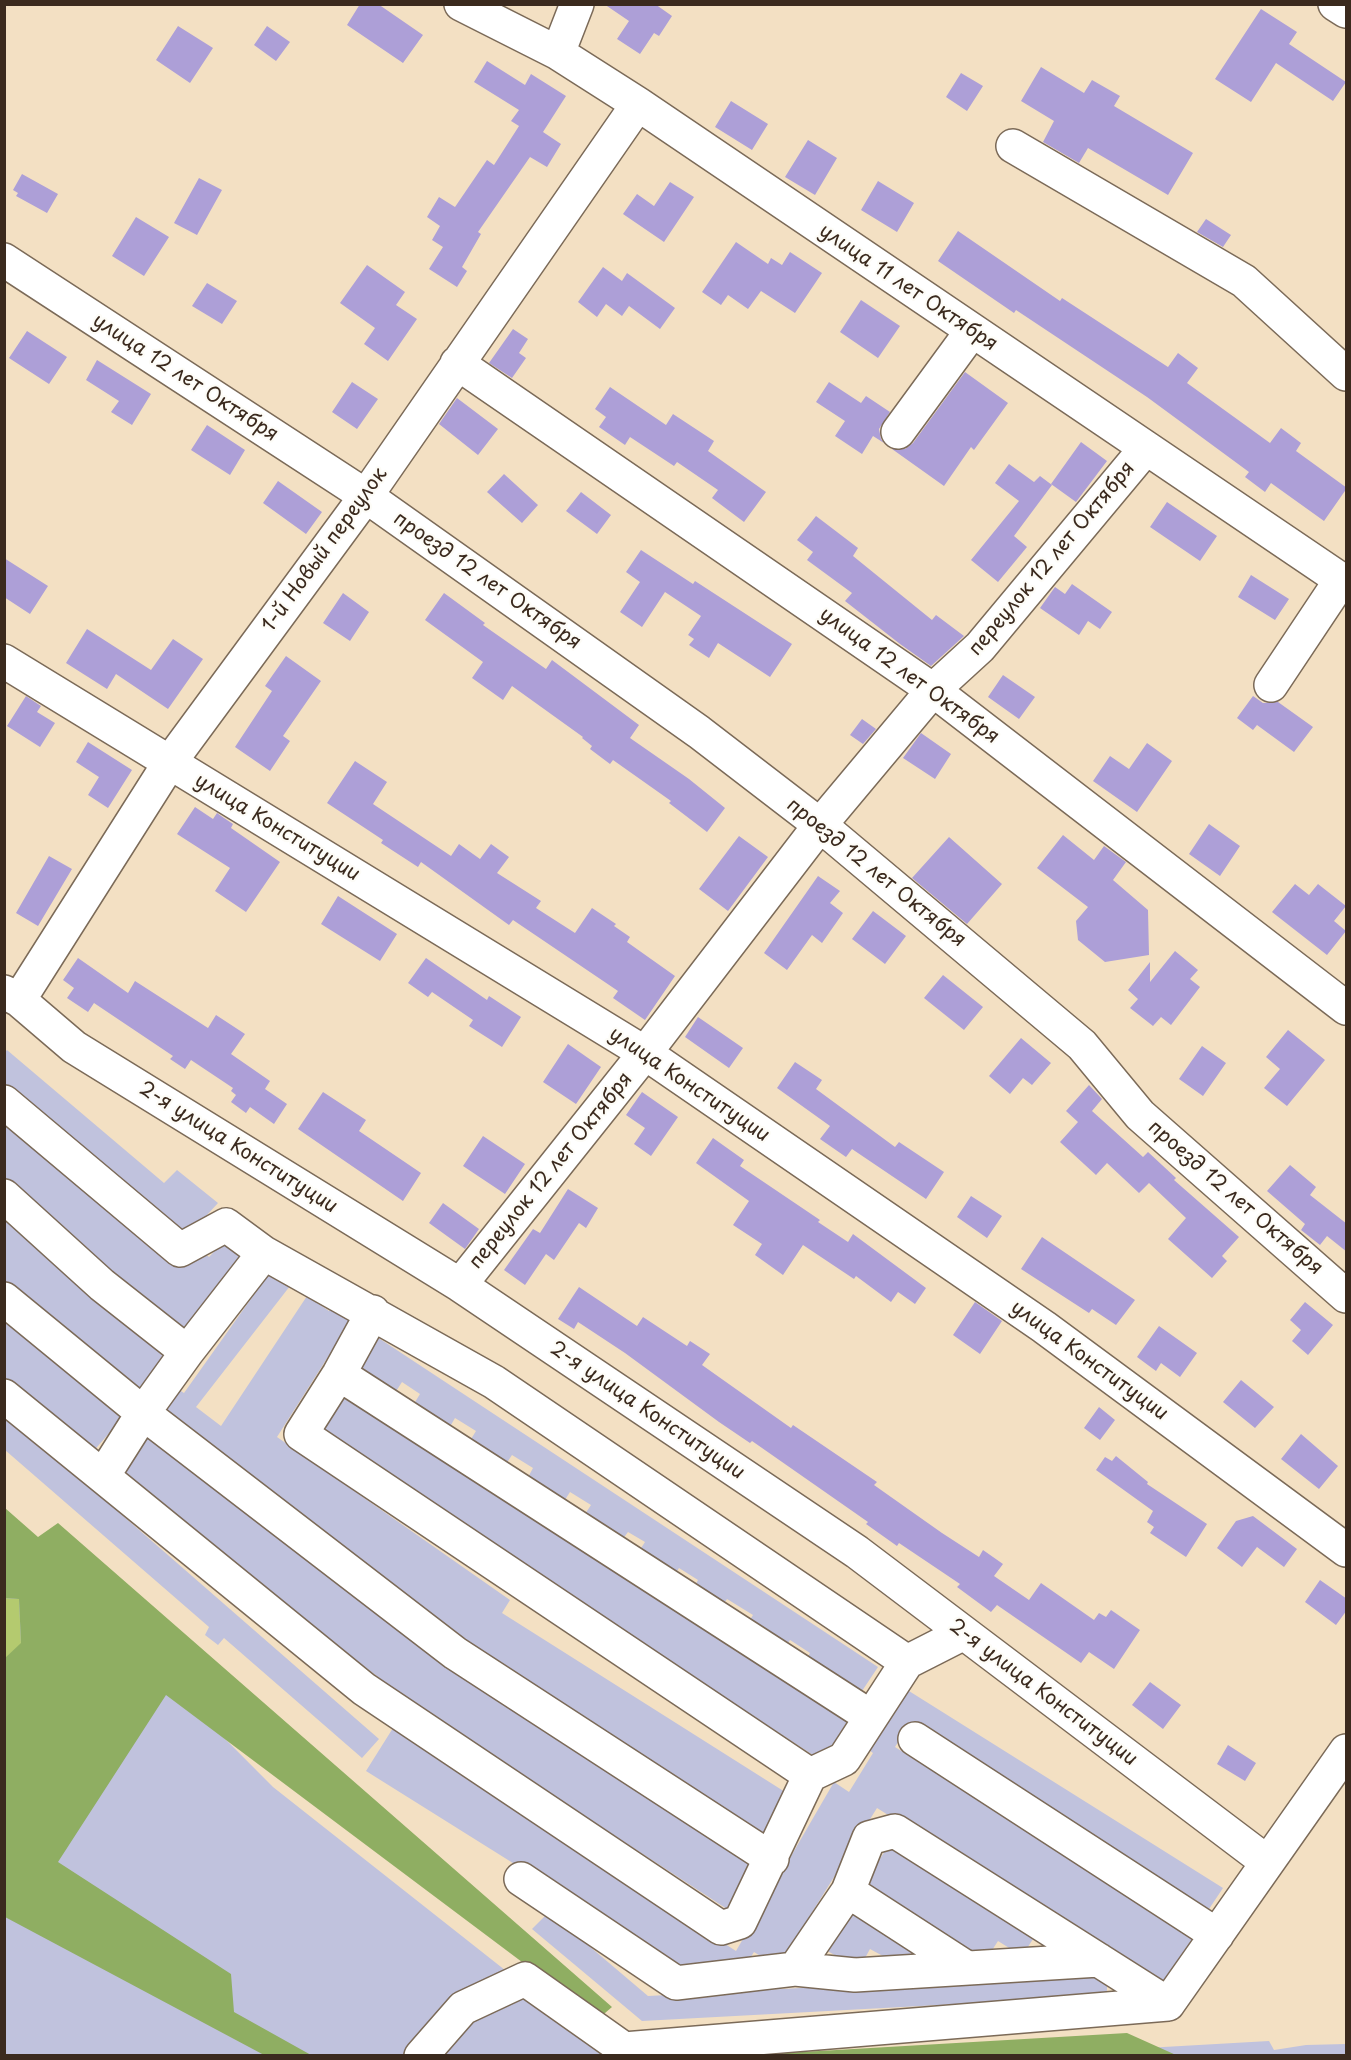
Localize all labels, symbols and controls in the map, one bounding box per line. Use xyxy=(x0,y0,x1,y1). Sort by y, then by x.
street label: улица 11 лет Октября xyxy=(814,219,1002,357)
street label: улица 12 лет Октября xyxy=(88,309,282,447)
street label: переулок 12 лет Октября xyxy=(964,457,1140,661)
street label: 1-й Новый переулок xyxy=(257,463,393,637)
street label: проезд 12 лет Октября xyxy=(388,507,586,655)
street label: улица 12 лет Октября xyxy=(814,603,1004,749)
street label: улица Конституции xyxy=(190,769,364,887)
street label: проезд 12 лет Октября xyxy=(782,793,970,953)
street label: улица Конституции xyxy=(604,1022,774,1148)
street label: переулок 12 лет Октября xyxy=(464,1068,638,1274)
street label: 2-я улица Конституции xyxy=(134,1077,342,1219)
street label: проезд 12 лет Октября xyxy=(1143,1116,1327,1280)
street label: улица Конституции xyxy=(1006,1296,1172,1426)
street label: 2-я улица Конституции xyxy=(545,1337,749,1485)
street label: 2-я улица Конституции xyxy=(944,1614,1142,1772)

